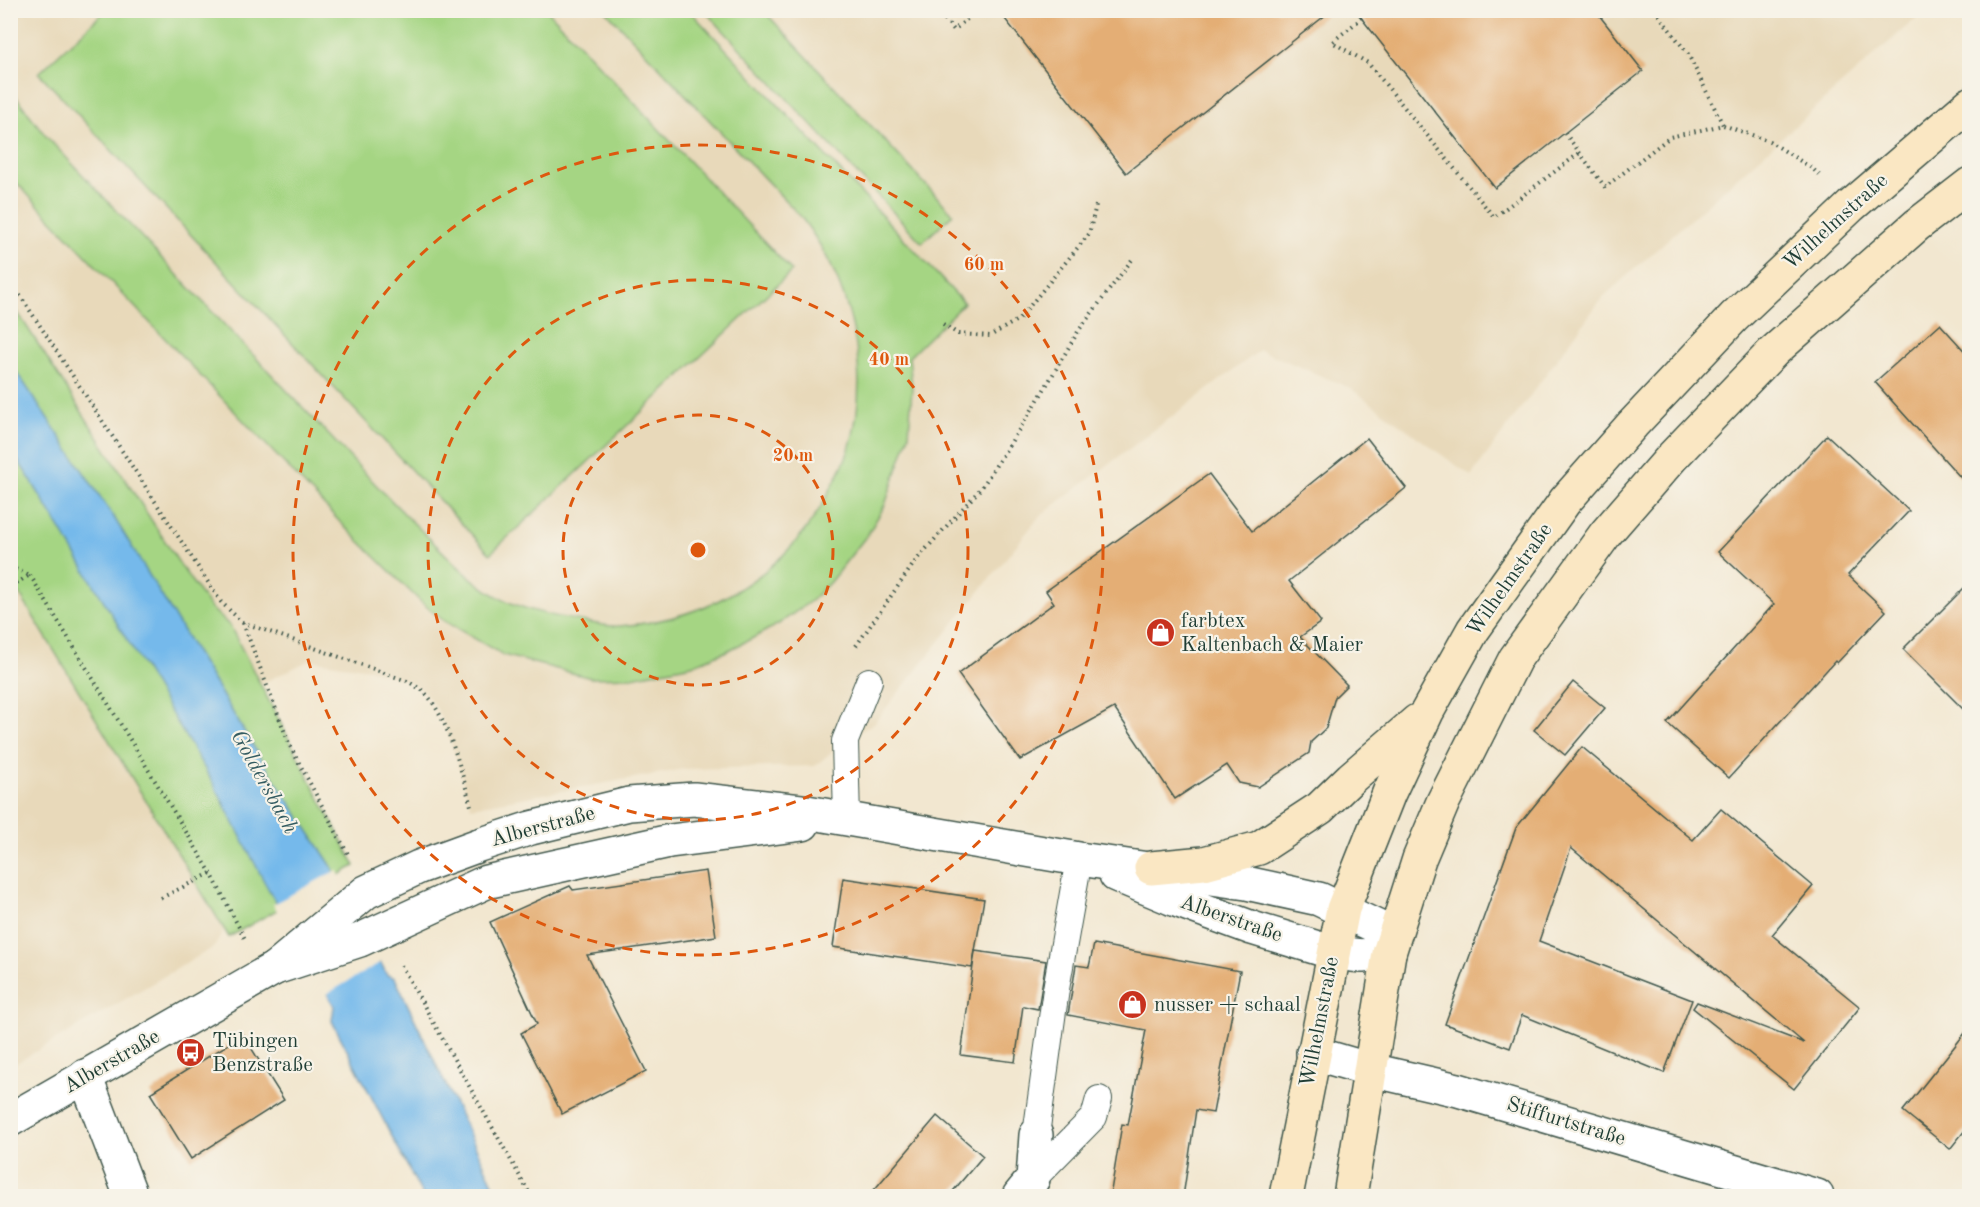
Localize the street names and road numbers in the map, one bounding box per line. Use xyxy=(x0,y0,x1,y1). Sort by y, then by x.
street label: Wilhelmstraße xyxy=(1780,170,1892,274)
street label: Wilhelmstraße xyxy=(1463,520,1557,640)
street label: Alberstraße xyxy=(489,803,597,851)
street label: Alberstraße xyxy=(1177,892,1285,946)
street label: Wilhelmstraße xyxy=(1297,955,1343,1089)
street label: Alberstraße xyxy=(60,1026,164,1098)
street label: Stiffurtstraße xyxy=(1504,1094,1628,1150)

